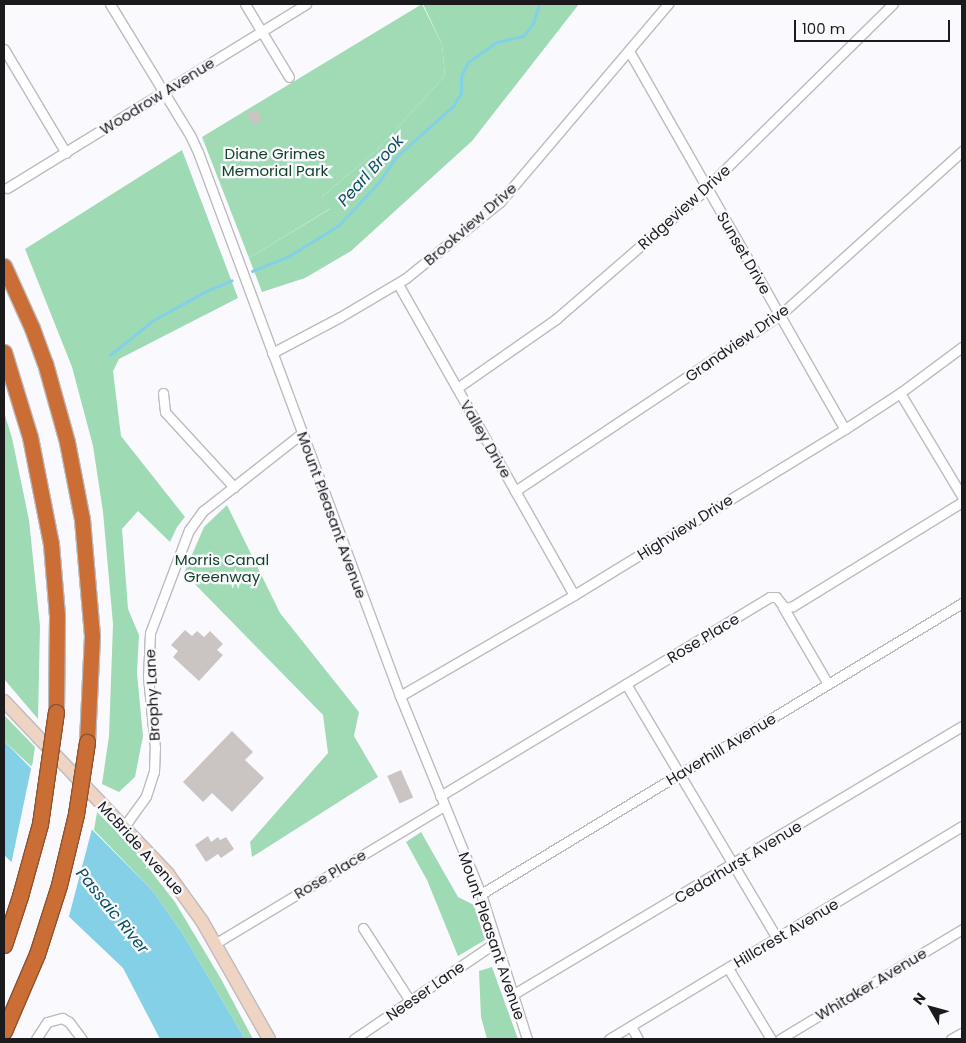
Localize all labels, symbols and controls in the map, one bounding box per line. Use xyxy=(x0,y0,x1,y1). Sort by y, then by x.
scale bar xyxy=(796,10,952,42)
text: 100 m xyxy=(802,18,845,39)
street label: Woodrow Avenue xyxy=(96,53,218,139)
water label: Pearl Brook xyxy=(334,131,408,211)
park label: Diane Grimes Memorial Park xyxy=(222,144,328,179)
street label: Ridgeview Drive xyxy=(634,161,734,253)
street label: Brookview Drive xyxy=(420,179,520,269)
street label: Sunset Drive xyxy=(713,209,775,297)
street label: Grandview Drive xyxy=(682,301,792,385)
street label: Valley Drive xyxy=(456,397,516,481)
street label: Mount Pleasant Avenue xyxy=(293,429,371,601)
street label: Highview Drive xyxy=(634,490,736,564)
park label: Morris Canal Greenway xyxy=(175,550,269,585)
street label: Rose Place xyxy=(664,609,742,667)
street label: Brophy Lane xyxy=(141,649,163,741)
street label: Haverhill Avenue xyxy=(663,709,779,789)
street label: McBride Avenue xyxy=(94,797,188,899)
street label: Cedarhurst Avenue xyxy=(671,817,805,907)
street label: Rose Place xyxy=(291,845,369,903)
street label: Mount Pleasant Avenue xyxy=(455,850,529,1022)
water label: Passaic River xyxy=(72,864,152,958)
street label: Hillcrest Avenue xyxy=(730,895,842,971)
street label: Whitaker Avenue xyxy=(812,944,930,1024)
street label: Neeser Lane xyxy=(382,957,468,1025)
north arrow xyxy=(906,983,956,1033)
text: N xyxy=(908,988,930,1009)

